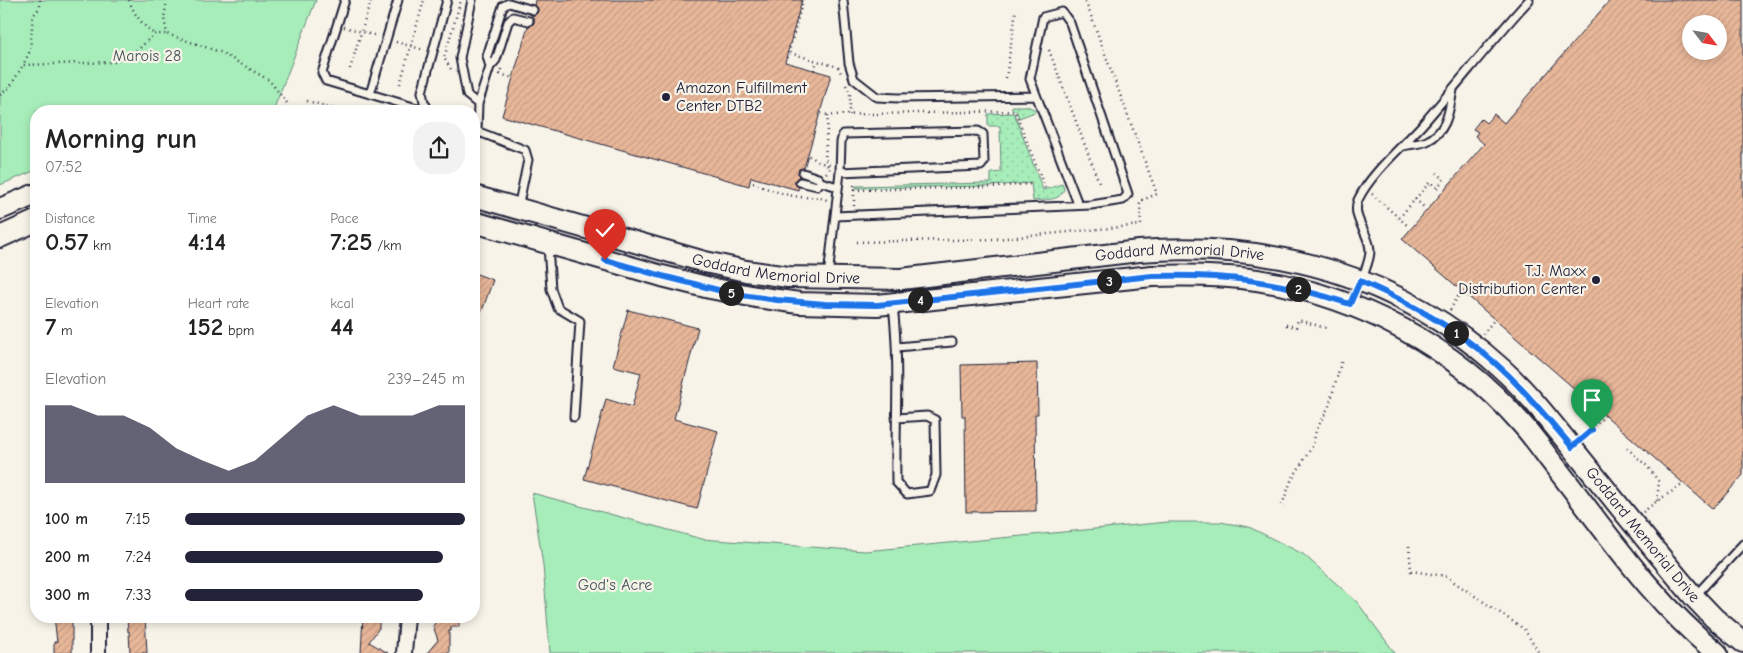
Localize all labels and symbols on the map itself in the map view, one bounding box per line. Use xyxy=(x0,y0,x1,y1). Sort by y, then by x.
north arrow xyxy=(1682,15,1728,60)
park label: Marois 28 xyxy=(113,47,181,65)
place label: Amazon Fulfillment Center DTB2 xyxy=(676,79,807,115)
marker: Amazon Fulfillment Center DTB2 xyxy=(660,91,672,103)
pin xyxy=(584,209,626,260)
street label: Goddard Memorial Drive xyxy=(1094,240,1266,265)
street label: Goddard Memorial Drive xyxy=(690,250,860,287)
place label: T.J. Maxx Distribution Center xyxy=(1458,262,1587,298)
pin: 3 xyxy=(1096,268,1122,294)
marker: T.J. Maxx Distribution Center xyxy=(1590,274,1602,286)
pin: 2 xyxy=(1286,276,1310,302)
pin: 5 xyxy=(718,280,744,306)
pin: 4 xyxy=(908,288,932,312)
pin: 1 xyxy=(1444,320,1468,346)
pin xyxy=(1571,379,1613,430)
street label: Goddard Memorial Drive xyxy=(1582,463,1703,606)
park label: God's Acre xyxy=(578,576,652,594)

